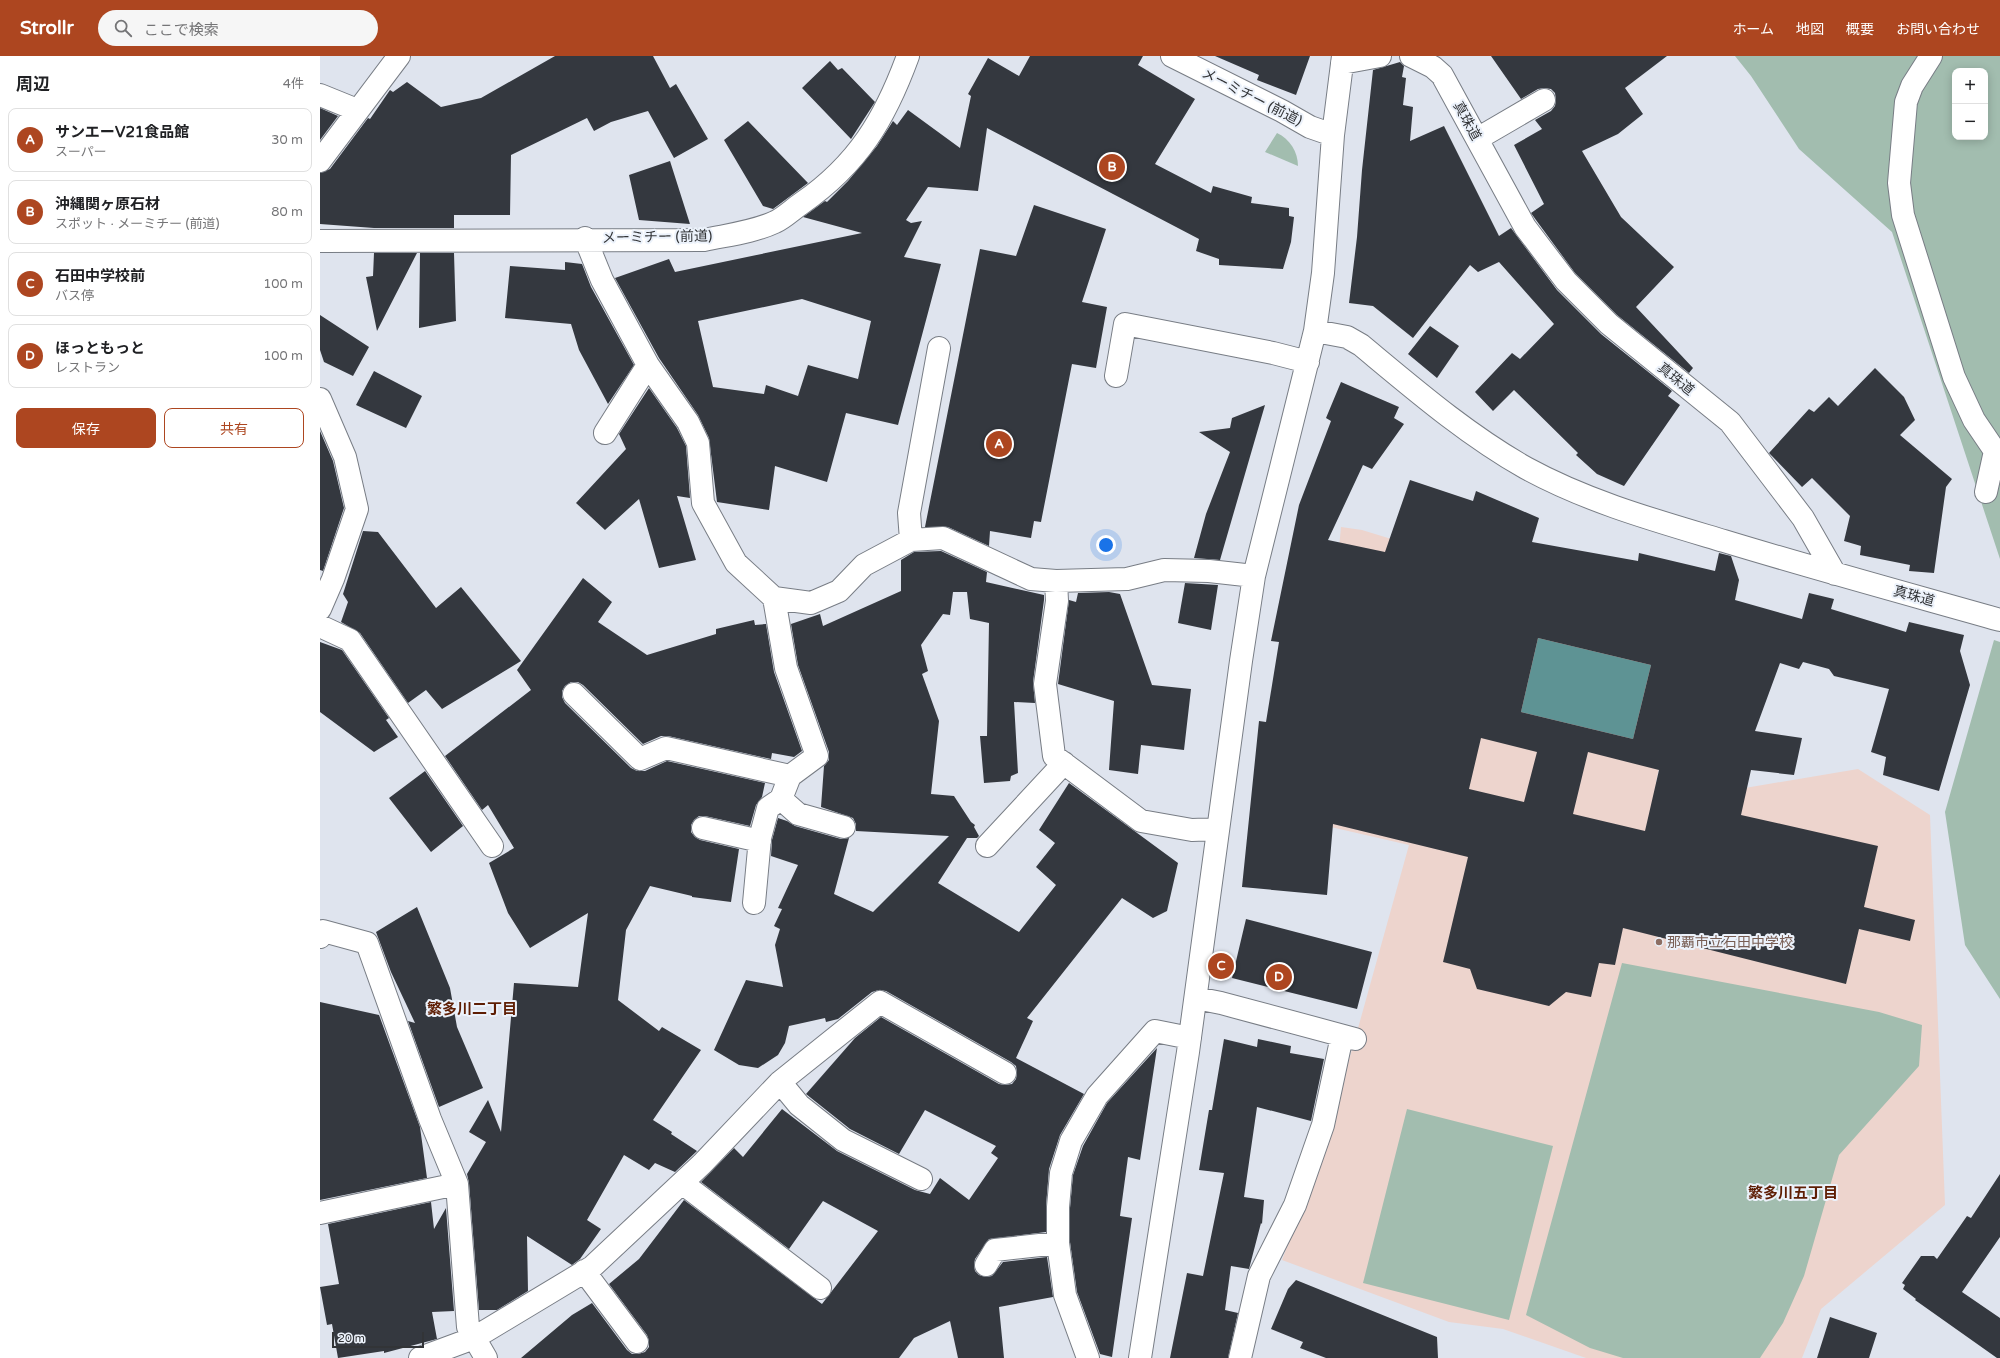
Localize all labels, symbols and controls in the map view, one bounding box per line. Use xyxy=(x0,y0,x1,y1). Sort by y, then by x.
search box xyxy=(98,10,378,46)
text: Strollr xyxy=(20,17,74,39)
icon: search xyxy=(112,17,134,39)
text: ここで検索 xyxy=(144,21,219,39)
text: ホーム xyxy=(1732,21,1774,38)
text: 地図 xyxy=(1796,21,1824,38)
text: 概要 xyxy=(1846,21,1874,38)
text: お問い合わせ xyxy=(1896,21,1980,38)
street label: メーミチー (前道) xyxy=(1199,64,1305,130)
map controls xyxy=(1952,68,1988,140)
button: + xyxy=(1952,68,1988,104)
text: 周辺 xyxy=(16,74,50,95)
text: 4件 xyxy=(283,76,304,92)
street label: 真珠道 xyxy=(1449,99,1485,143)
button: − xyxy=(1952,104,1988,140)
text: サンエーV21食品館 xyxy=(55,123,189,141)
text: A xyxy=(25,132,35,148)
text: 30 m xyxy=(271,132,303,148)
text: スーパー xyxy=(55,144,107,160)
pin: B xyxy=(1099,152,1125,182)
text: 沖縄関ヶ原石材 xyxy=(55,195,160,213)
text: B xyxy=(25,204,35,220)
text: 80 m xyxy=(271,204,303,220)
text: スポット · メーミチー (前道) xyxy=(55,216,220,232)
street label: メーミチー (前道) xyxy=(602,228,712,246)
text: 石田中学校前 xyxy=(55,267,145,285)
text: C xyxy=(25,276,35,292)
text: 100 m xyxy=(263,276,303,292)
text: バス停 xyxy=(55,288,94,304)
text: ほっともっと xyxy=(55,339,145,357)
text: D xyxy=(25,348,35,364)
text: 100 m xyxy=(263,348,303,364)
street label: 真珠道 xyxy=(1654,359,1698,399)
text: レストラン xyxy=(55,360,120,376)
button: 保存 xyxy=(16,408,156,448)
button: 共有 xyxy=(164,408,304,448)
pin: A xyxy=(986,429,1012,459)
your location xyxy=(1096,535,1116,555)
street label: 真珠道 xyxy=(1892,582,1936,610)
place label: 那覇市立石田中学校 xyxy=(1667,934,1793,951)
marker: 那覇市立石田中学校 xyxy=(1654,937,1664,947)
pin: C xyxy=(1208,951,1234,981)
pin: D xyxy=(1266,962,1292,992)
district label: 繁多川二丁目 xyxy=(427,1000,517,1018)
district label: 繁多川五丁目 xyxy=(1748,1184,1838,1202)
scale bar xyxy=(332,1330,424,1349)
text: 20 m xyxy=(338,1332,365,1345)

